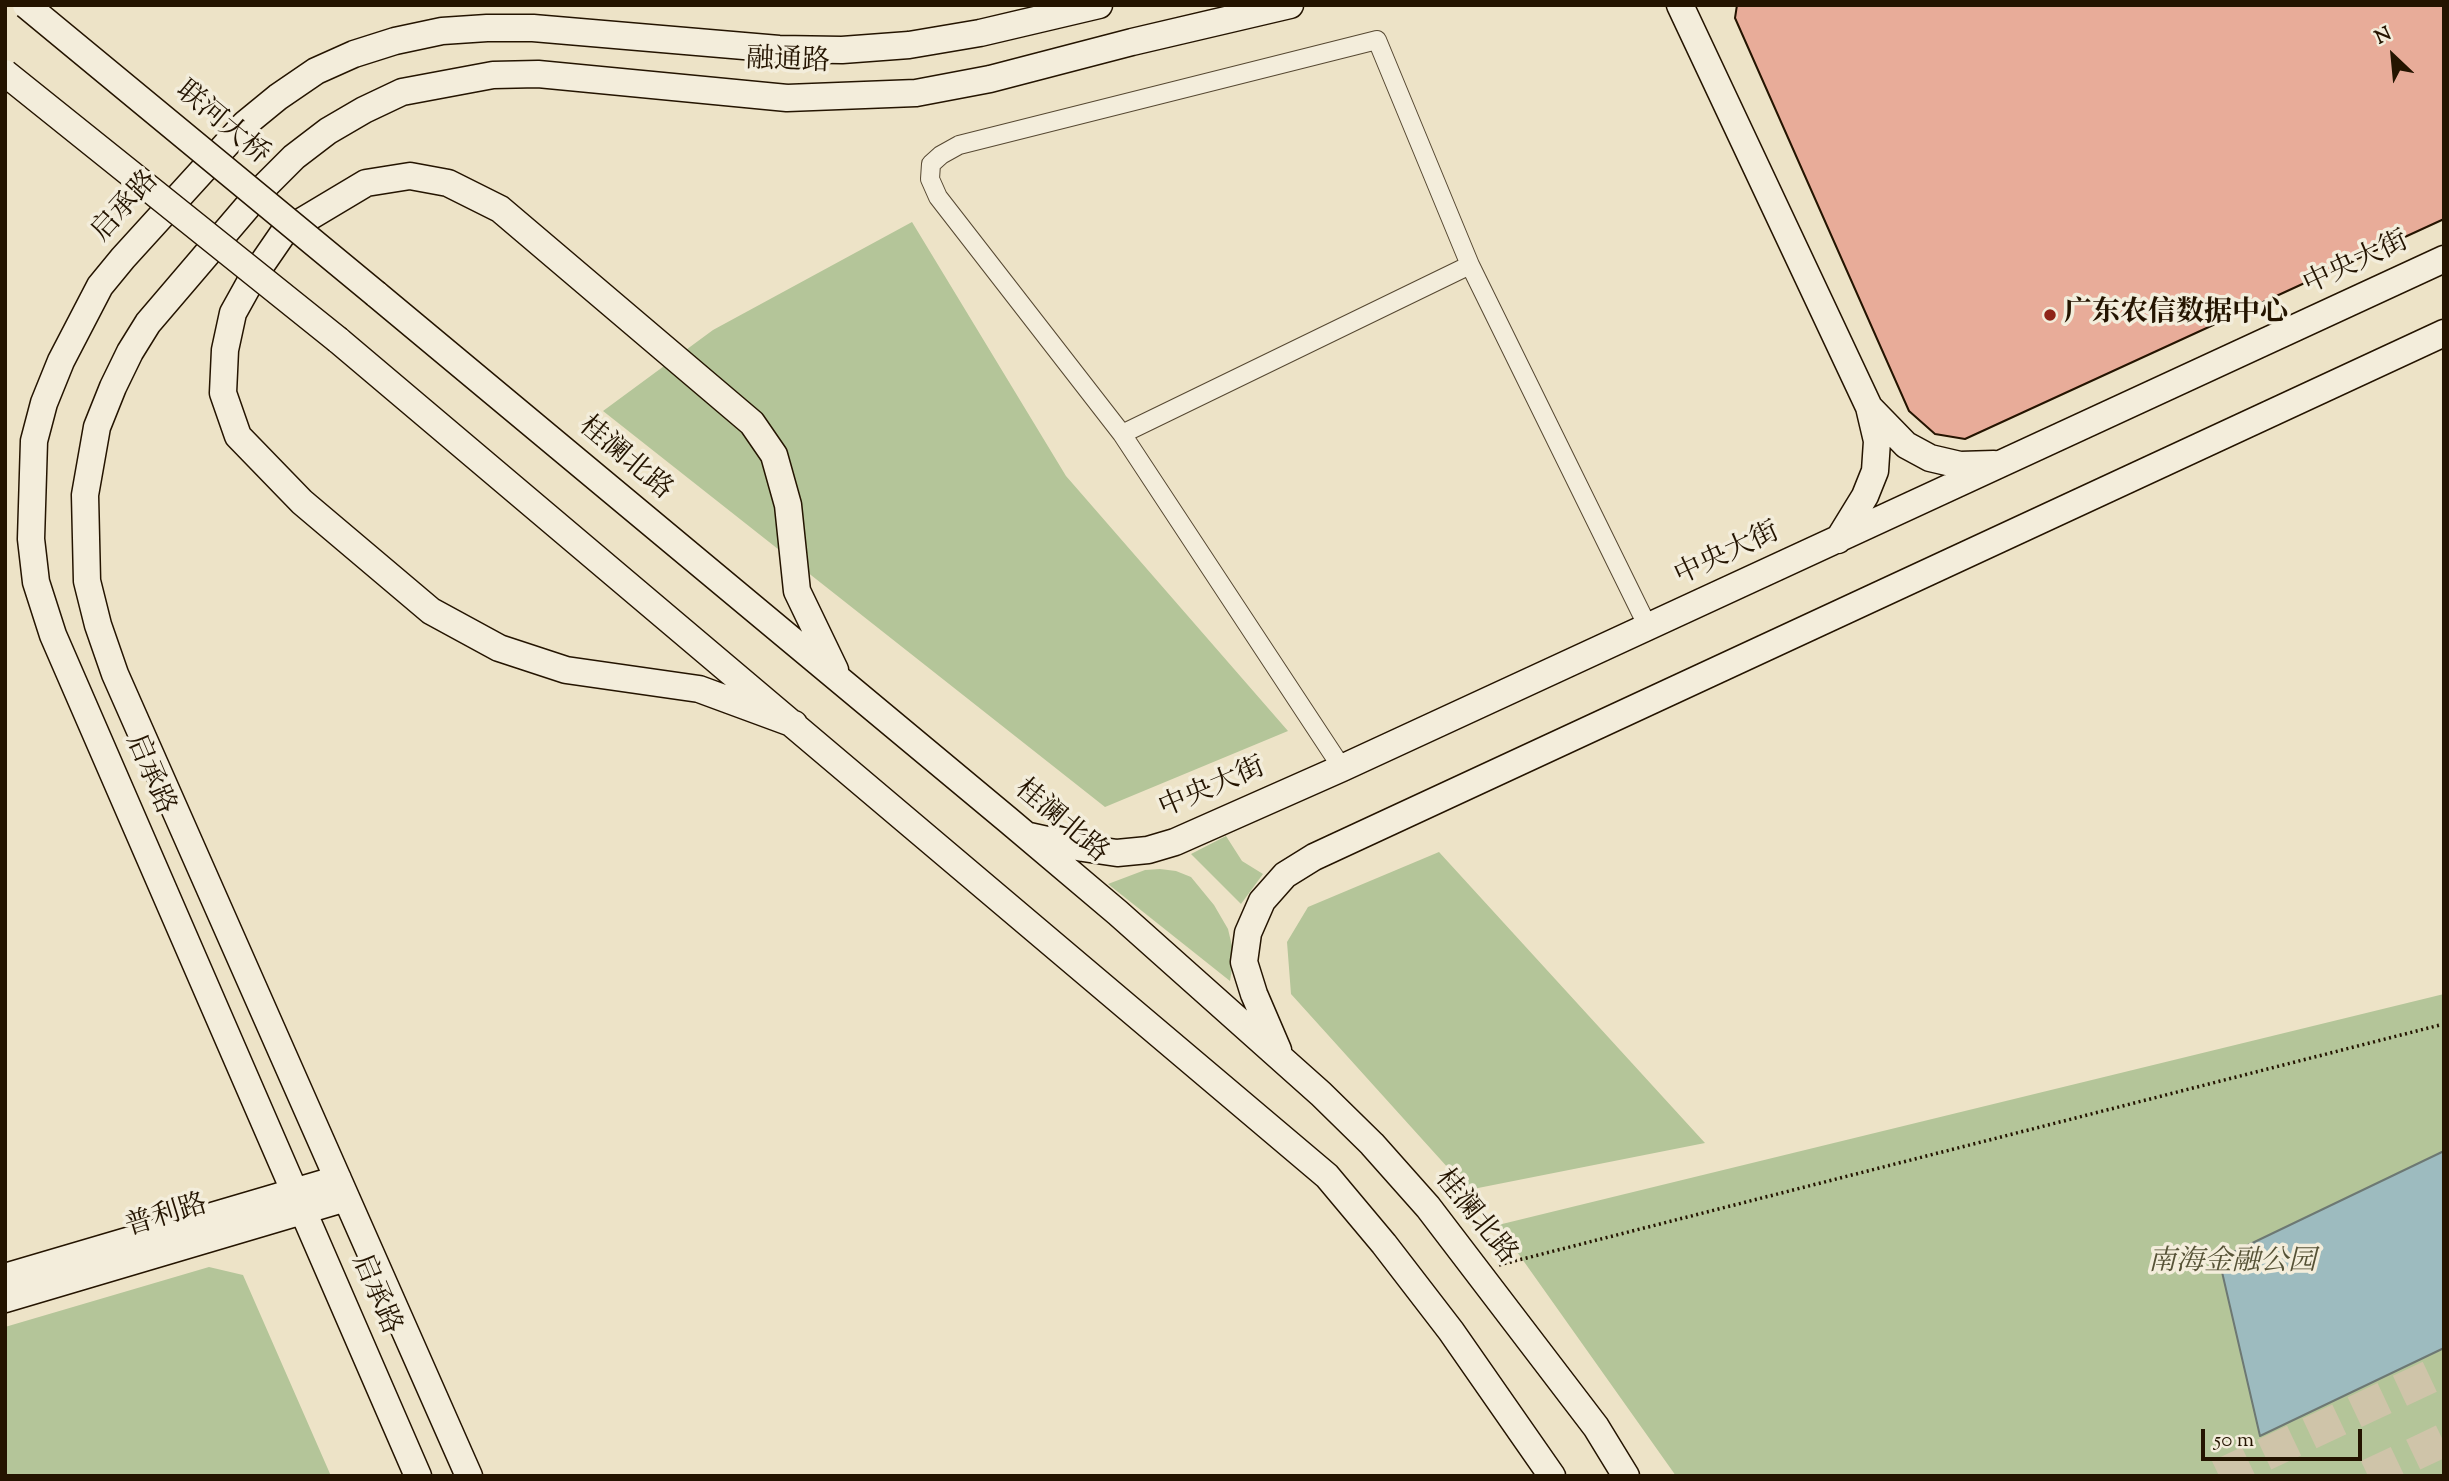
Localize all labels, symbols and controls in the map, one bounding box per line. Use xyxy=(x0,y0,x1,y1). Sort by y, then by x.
north arrow xyxy=(2358,21,2428,91)
text: N xyxy=(2371,21,2396,52)
street label: 融通路 xyxy=(745,45,831,81)
street label: 联河大桥 xyxy=(167,76,275,174)
street label: 启承路 xyxy=(86,166,168,250)
street label: 中央大街 xyxy=(2299,226,2415,304)
place label: 广东农信数据中心 xyxy=(2064,298,2288,332)
marker: 广东农信数据中心 xyxy=(2042,307,2058,323)
street label: 桂澜北路 xyxy=(570,411,678,509)
street label: 中央大街 xyxy=(1670,517,1786,595)
street label: 启承路 xyxy=(116,730,180,820)
street label: 中央大街 xyxy=(1155,753,1271,827)
street label: 桂澜北路 xyxy=(1006,774,1114,872)
street label: 桂澜北路 xyxy=(1426,1164,1522,1272)
street label: 普利路 xyxy=(122,1190,212,1246)
park label: 南海金融公园 xyxy=(2148,1247,2316,1281)
street label: 启承路 xyxy=(342,1250,406,1340)
scale bar xyxy=(2204,1414,2365,1458)
text: 50 m xyxy=(2214,1426,2254,1456)

